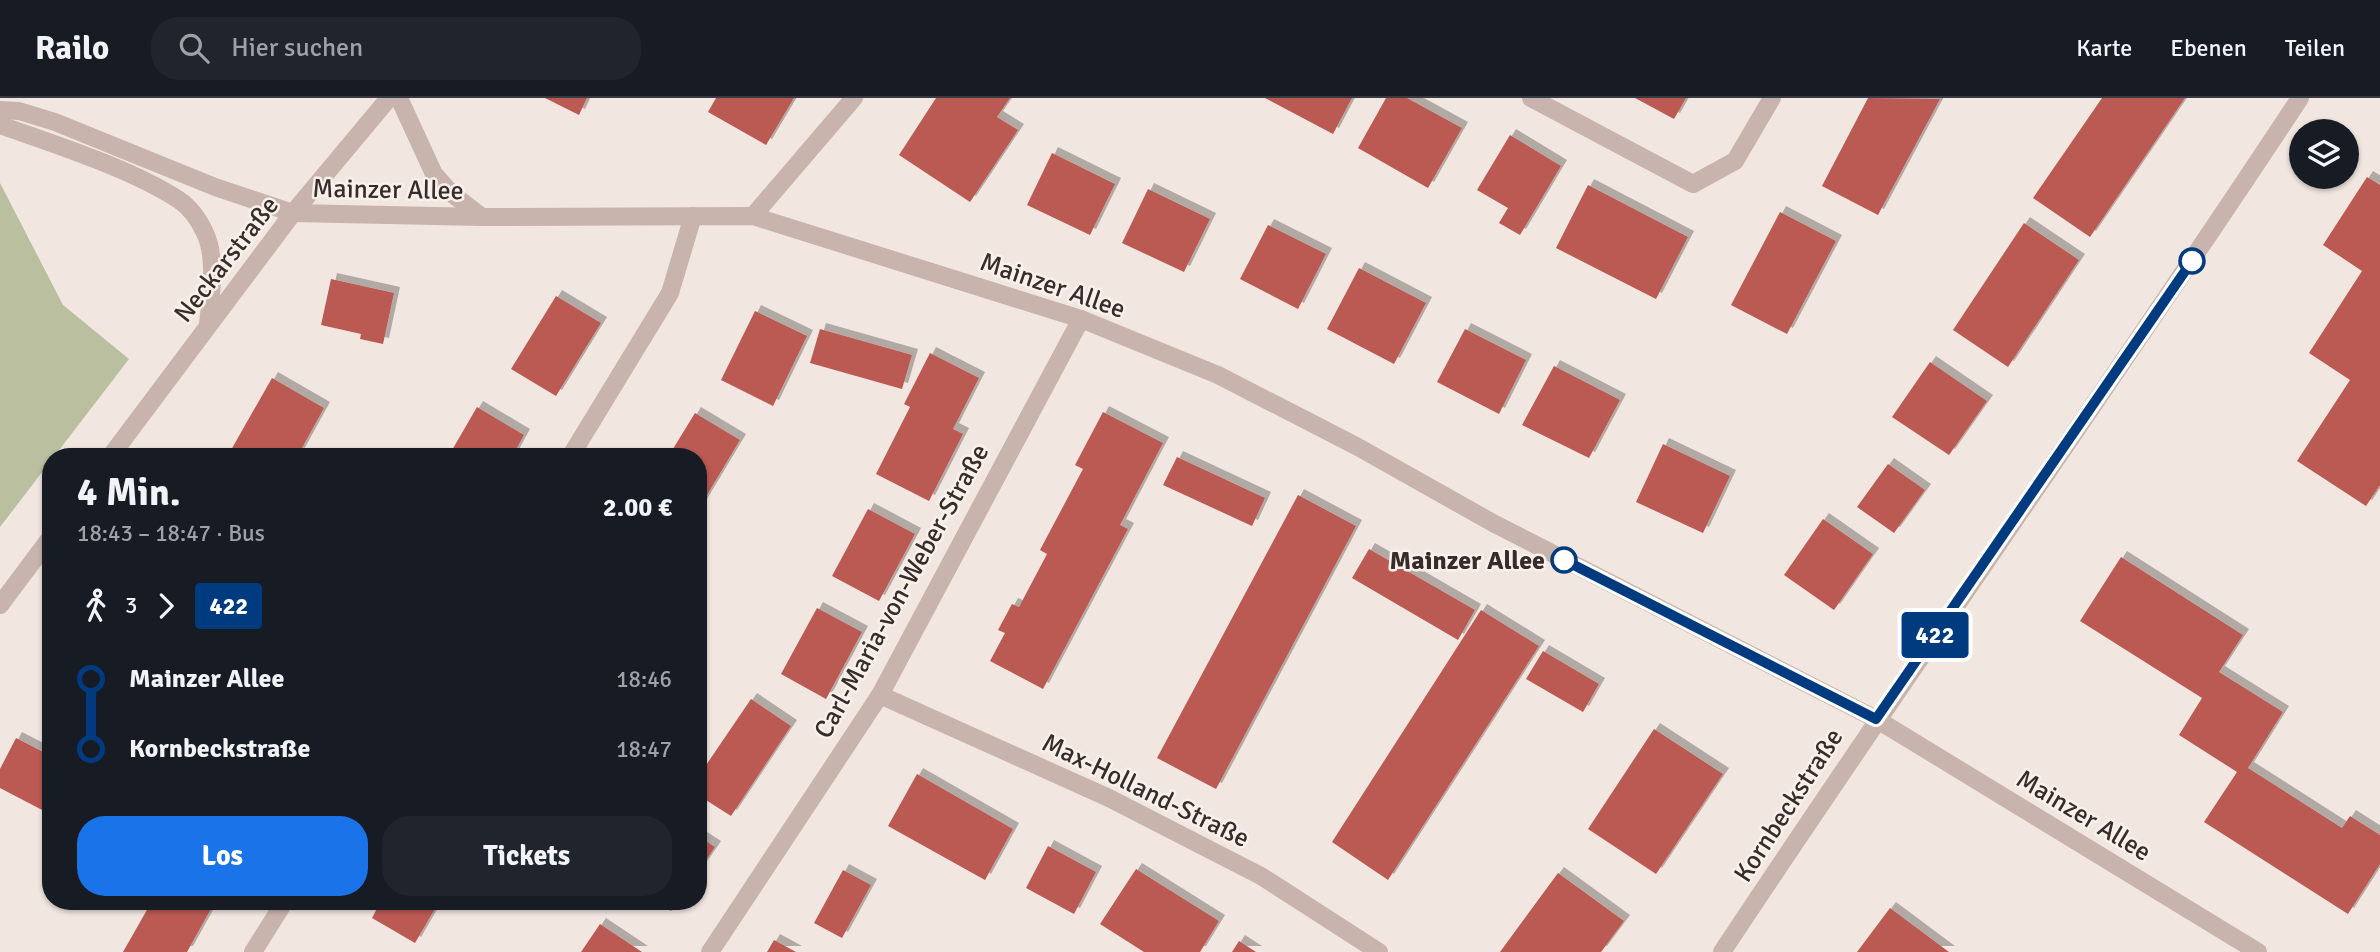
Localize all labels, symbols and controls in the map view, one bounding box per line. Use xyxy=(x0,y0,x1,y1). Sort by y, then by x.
search box xyxy=(151,17,641,80)
text: Railo xyxy=(35,28,109,69)
icon: search xyxy=(175,29,213,67)
text: Hier suchen xyxy=(231,32,363,64)
text: Karte xyxy=(2076,33,2132,63)
text: Ebenen xyxy=(2170,33,2247,63)
text: Teilen xyxy=(2285,33,2345,63)
map controls xyxy=(2289,119,2359,189)
button: layers xyxy=(2289,119,2359,189)
street label: Mainzer Allee xyxy=(312,173,464,207)
street label: Neckarstraße xyxy=(168,190,286,329)
street label: Mainzer Allee xyxy=(976,246,1129,326)
unlabelled marker xyxy=(2179,248,2205,274)
street label: Carl-Maria-von-Weber-Straße xyxy=(808,439,996,744)
text: 4 Min. xyxy=(77,469,181,516)
text: 2.00 € xyxy=(603,492,672,524)
text: 18:43 – 18:47 · Bus xyxy=(77,519,265,548)
place label: Mainzer Allee xyxy=(1390,545,1545,577)
marker: Mainzer Allee xyxy=(1551,547,1577,573)
icon: walk xyxy=(77,587,115,625)
icon: forward xyxy=(147,587,185,625)
text: 3 xyxy=(125,591,137,620)
text: 422 xyxy=(209,591,248,621)
line badge: 422 xyxy=(1895,612,1975,658)
text: 422 xyxy=(1916,620,1954,650)
text: Mainzer Allee xyxy=(129,663,284,695)
text: 18:46 xyxy=(616,665,672,694)
street label: Kornbeckstraße xyxy=(1727,723,1850,888)
street label: Max-Holland-Straße xyxy=(1037,727,1254,855)
text: Kornbeckstraße xyxy=(129,733,310,765)
text: 18:47 xyxy=(616,735,672,764)
street label: Mainzer Allee xyxy=(2010,763,2157,869)
button: Los xyxy=(77,816,368,896)
button: Tickets xyxy=(382,816,672,896)

